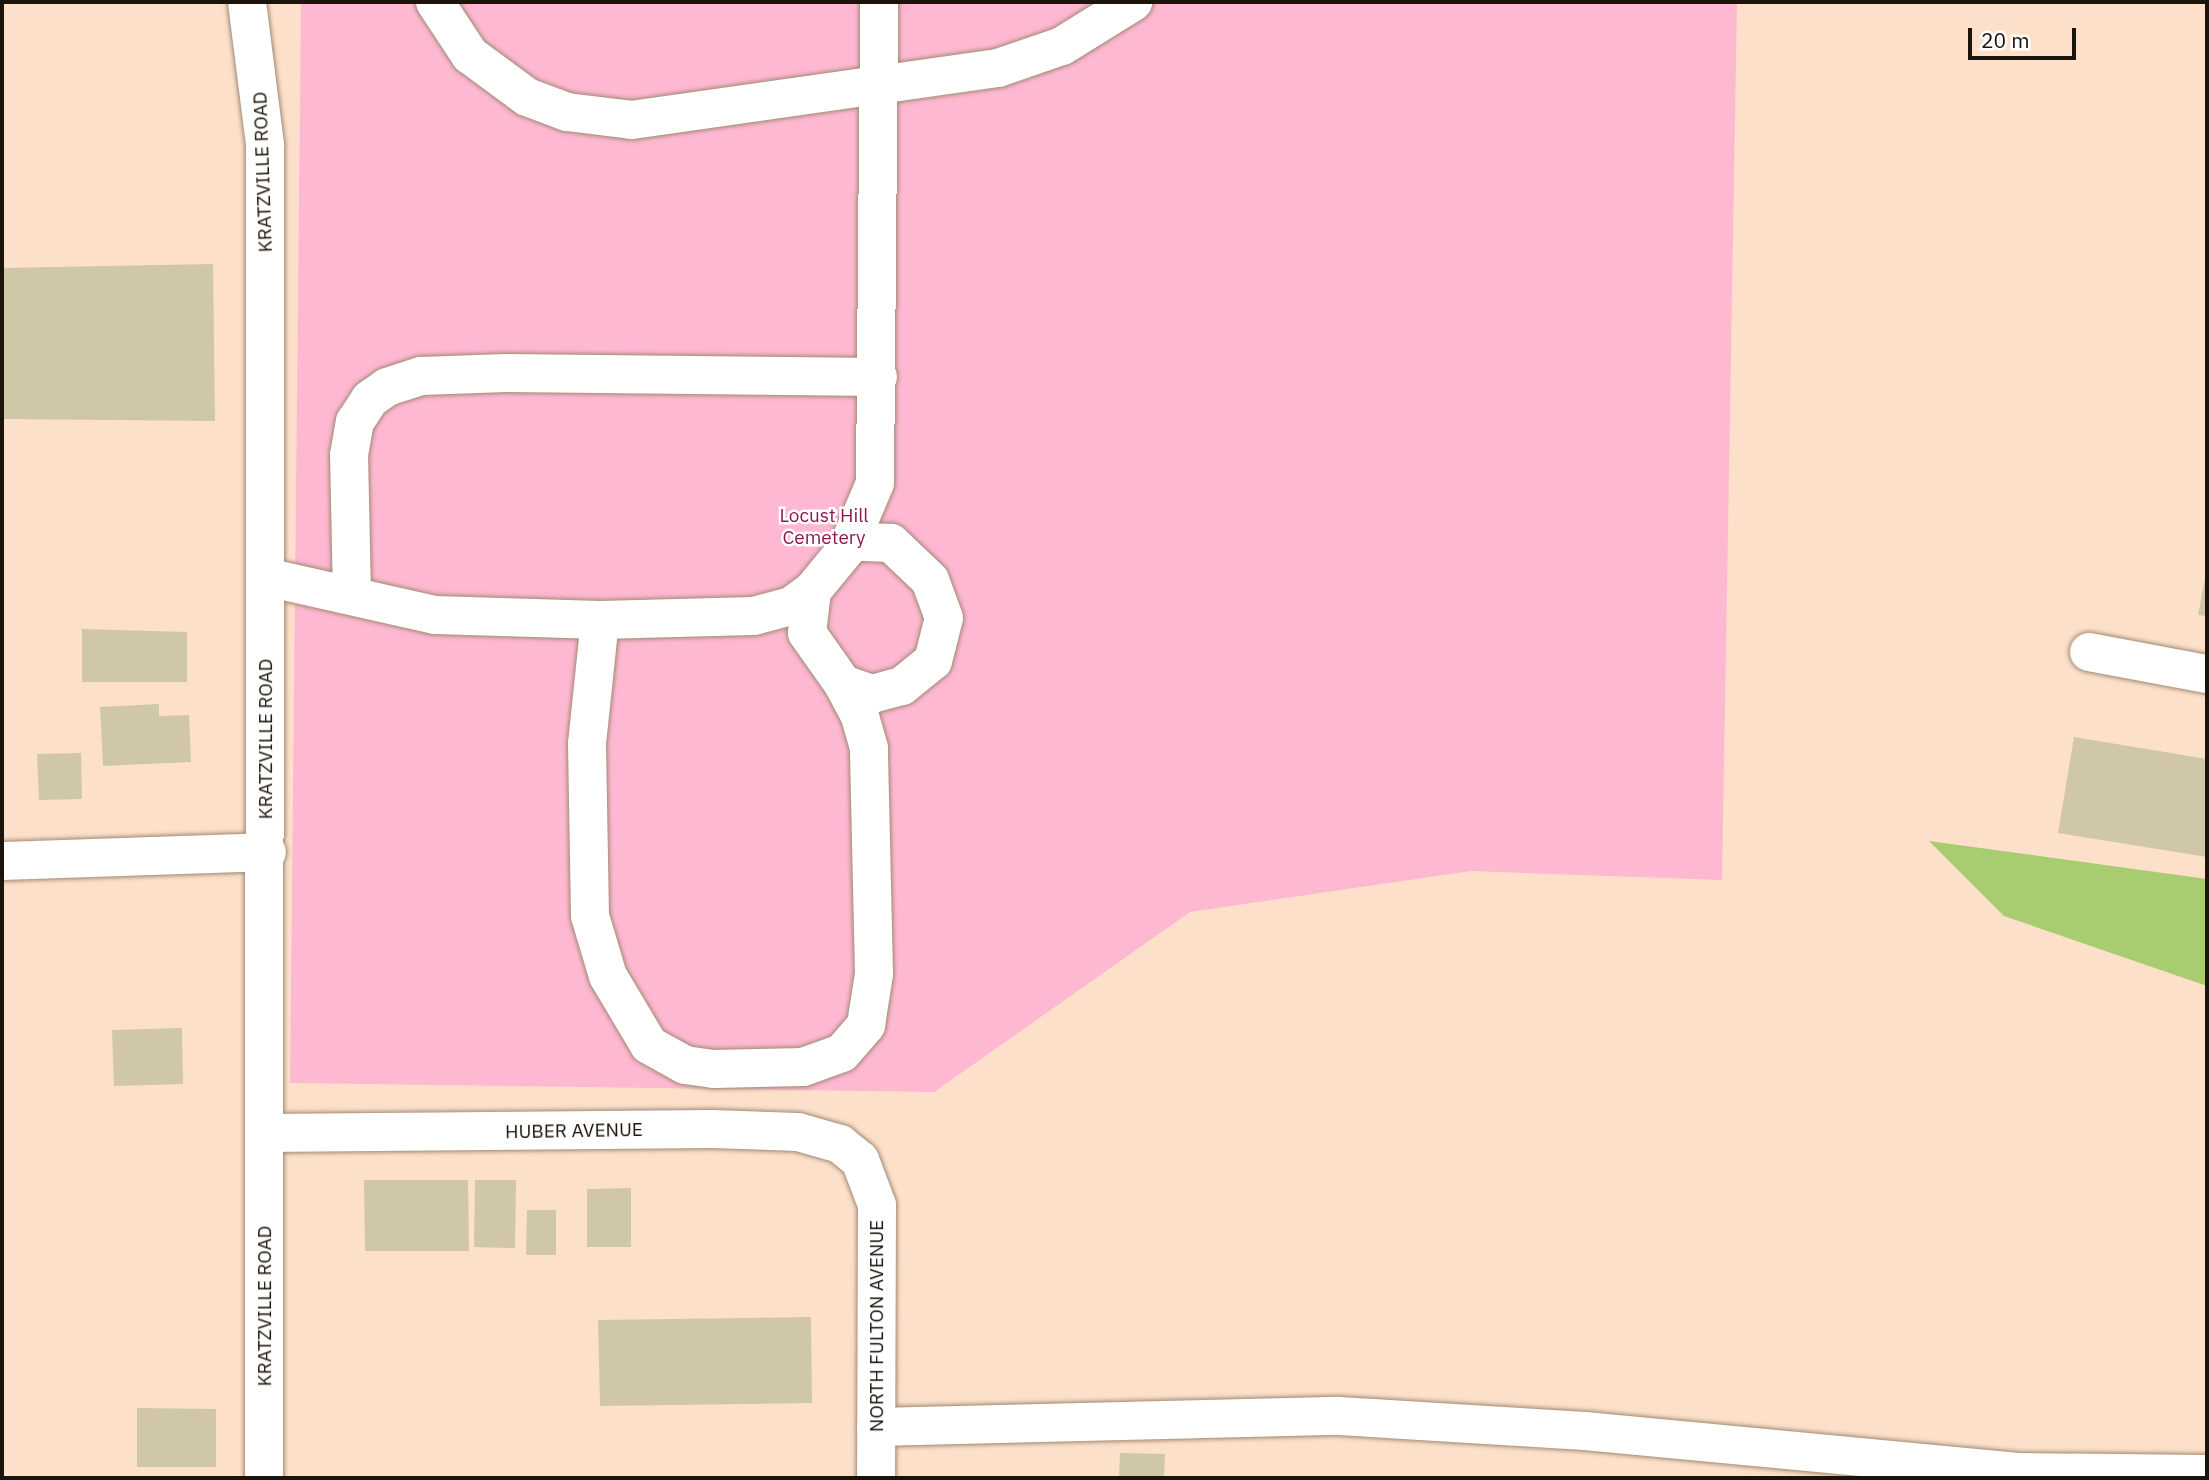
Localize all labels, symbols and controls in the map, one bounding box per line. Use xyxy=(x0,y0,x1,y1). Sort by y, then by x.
scale bar xyxy=(1971,14,2080,58)
text: 20 m xyxy=(1981,26,2030,54)
street label: KRATZVILLE ROAD xyxy=(249,91,277,253)
park label: Locust Hill Cemetery xyxy=(779,505,869,549)
street label: KRATZVILLE ROAD xyxy=(255,659,277,819)
street label: HUBER AVENUE xyxy=(505,1118,643,1144)
street label: NORTH FULTON AVENUE xyxy=(866,1220,888,1432)
street label: KRATZVILLE ROAD xyxy=(254,1226,276,1386)

